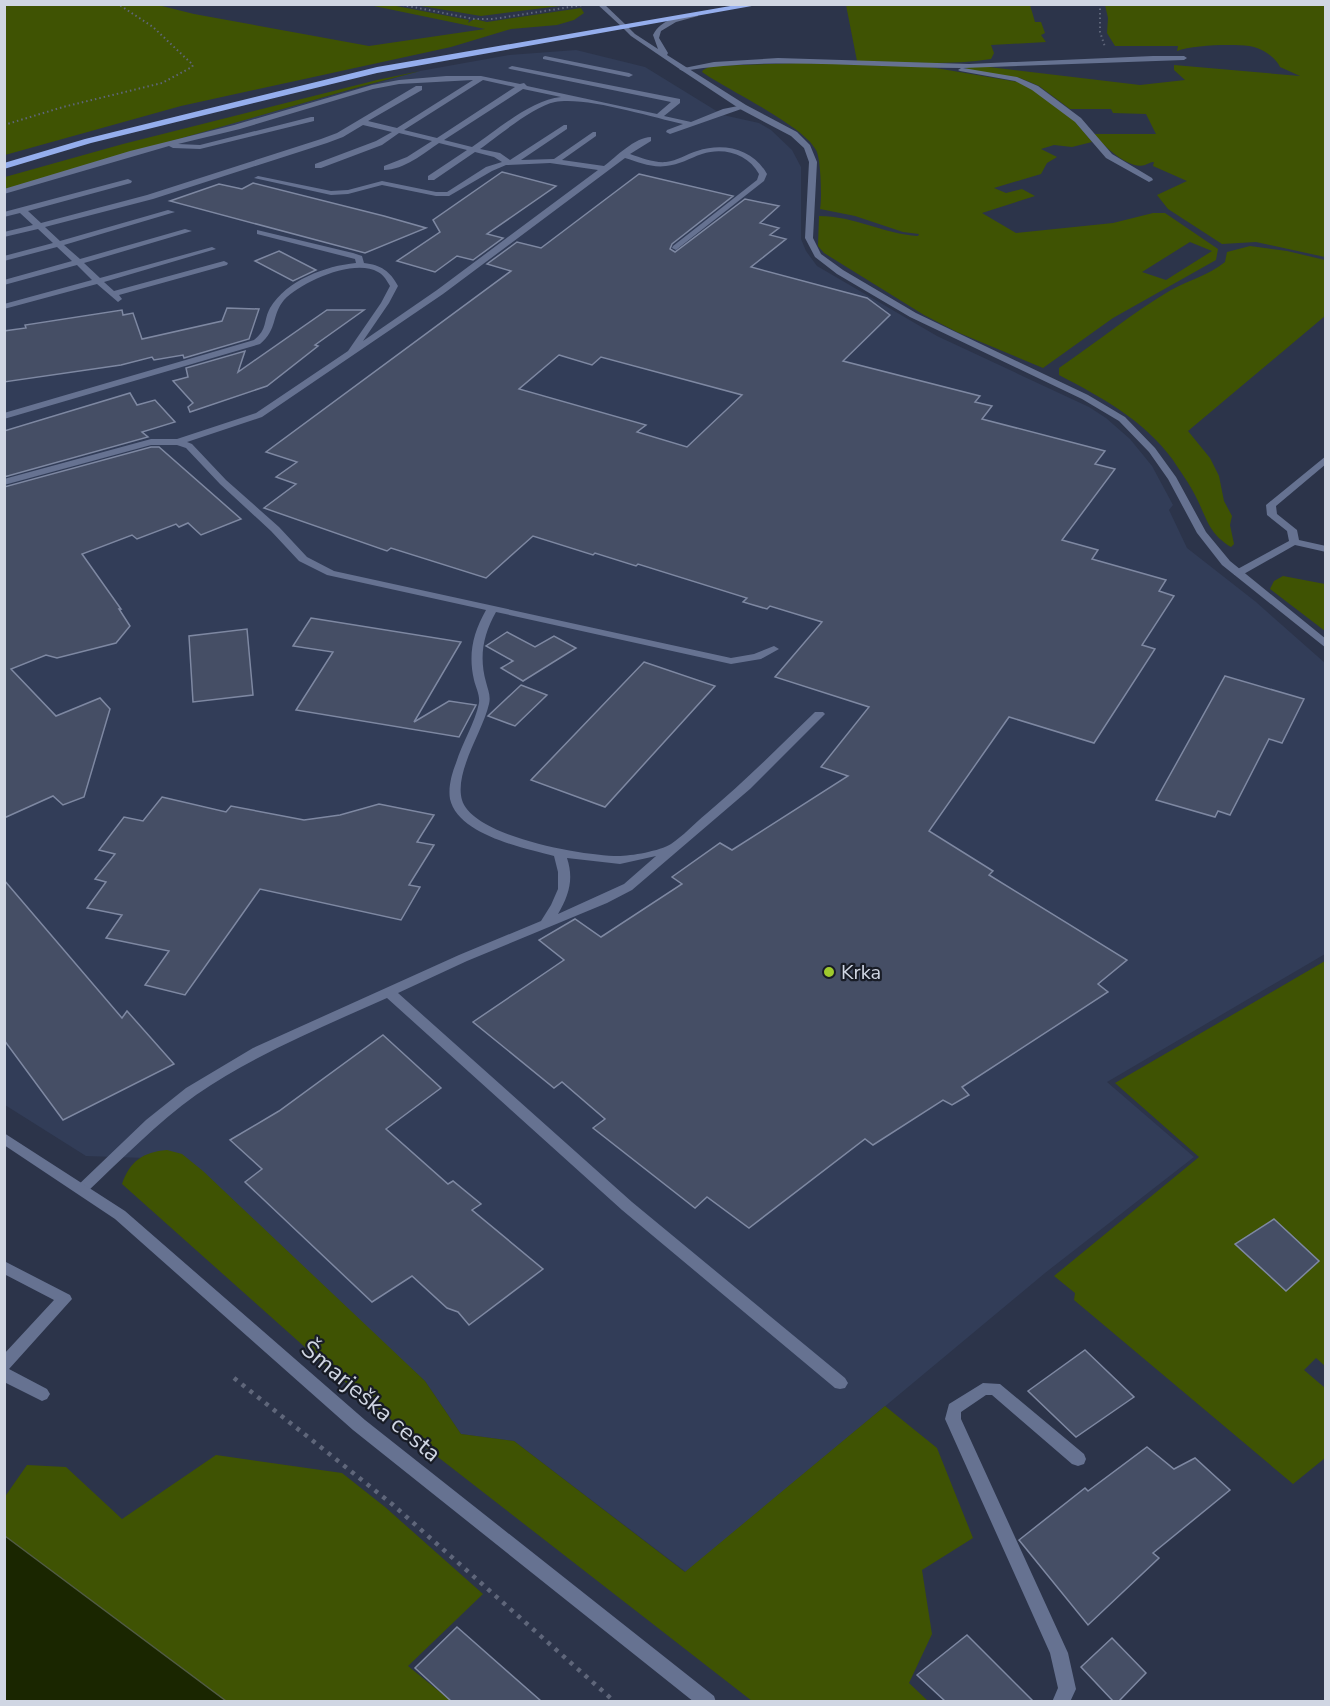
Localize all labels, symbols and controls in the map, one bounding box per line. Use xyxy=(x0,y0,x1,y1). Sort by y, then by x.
place label: Krka xyxy=(841,959,881,986)
marker: Krka xyxy=(822,965,836,979)
street label: Šmarješka cesta xyxy=(294,1333,448,1469)

